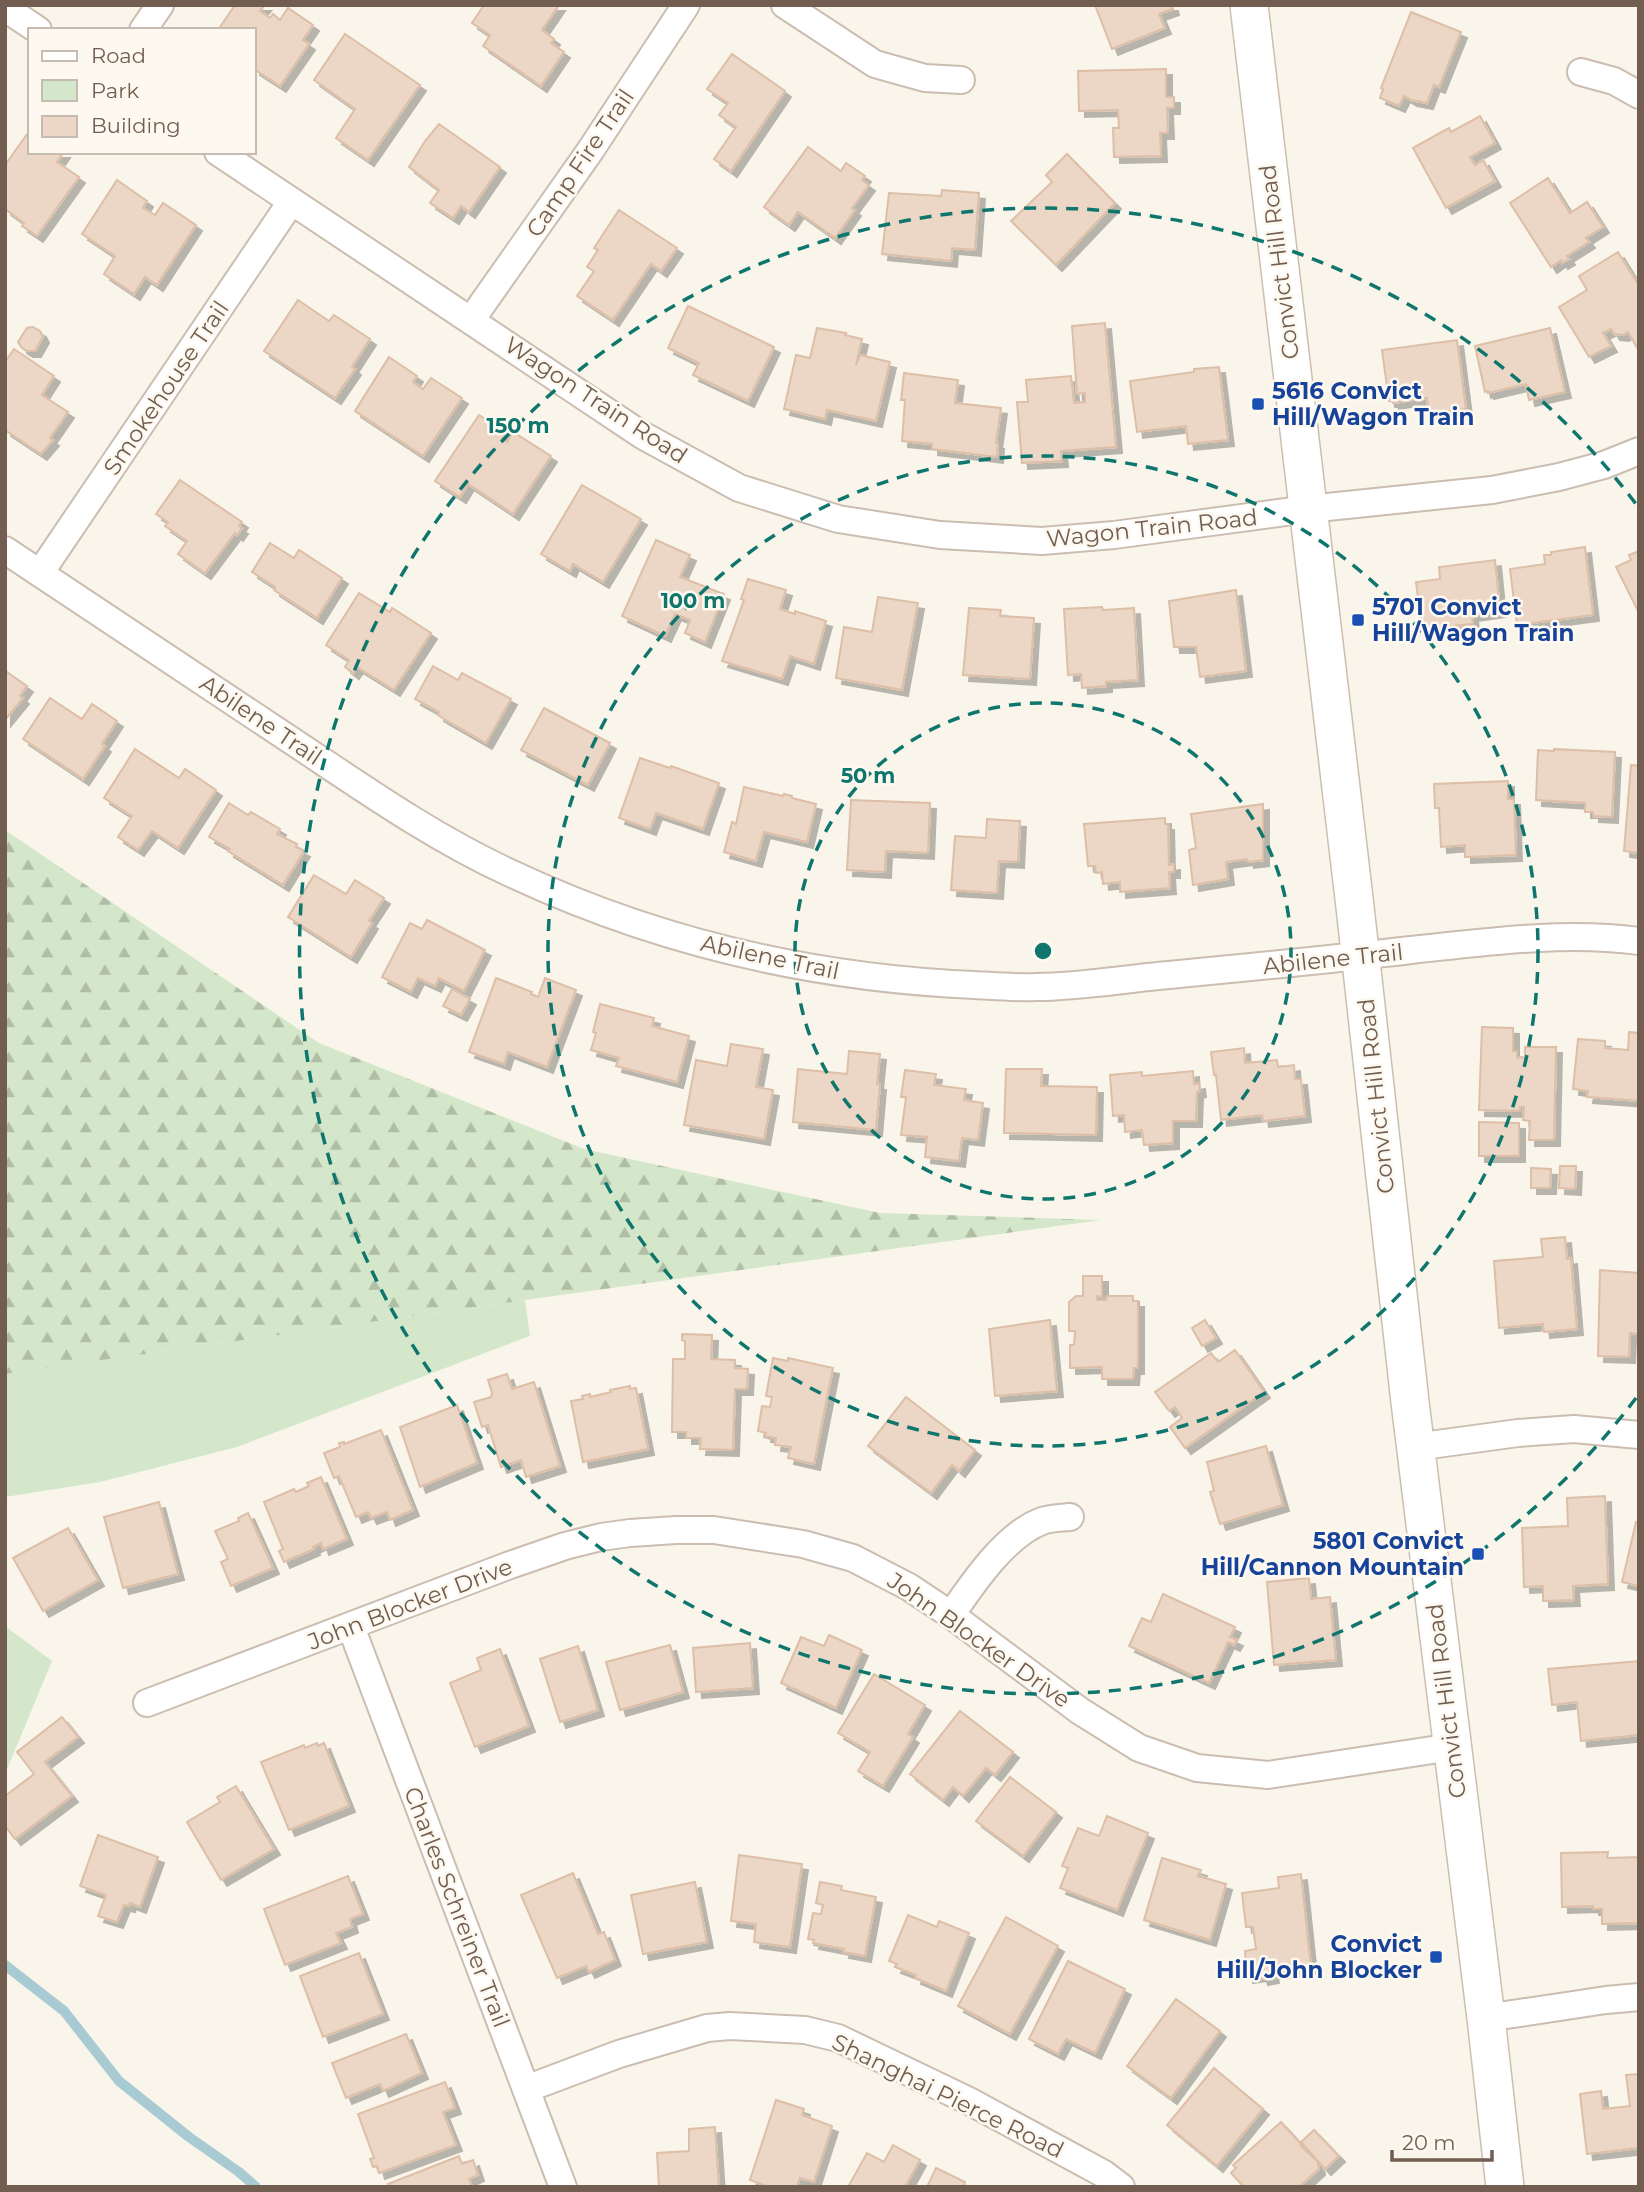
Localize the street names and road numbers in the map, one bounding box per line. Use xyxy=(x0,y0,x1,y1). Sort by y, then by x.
street label: Camp Fire Trail xyxy=(520,84,640,242)
street label: Convict Hill Road xyxy=(1253,163,1305,361)
street label: Smokehouse Trail xyxy=(97,296,235,480)
street label: Wagon Train Road xyxy=(499,330,693,470)
street label: Wagon Train Road xyxy=(1045,503,1259,553)
street label: Abilene Trail xyxy=(195,669,327,771)
street label: Abilene Trail xyxy=(698,929,842,985)
street label: Abilene Trail xyxy=(1261,938,1405,980)
street label: Convict Hill Road xyxy=(1352,997,1400,1195)
street label: John Blocker Drive xyxy=(303,1552,516,1656)
street label: John Blocker Drive xyxy=(881,1566,1076,1714)
street label: Convict Hill Road xyxy=(1420,1602,1472,1800)
street label: Charles Schreiner Trail xyxy=(398,1783,516,2031)
street label: Shanghai Pierce Road xyxy=(828,2028,1068,2164)

